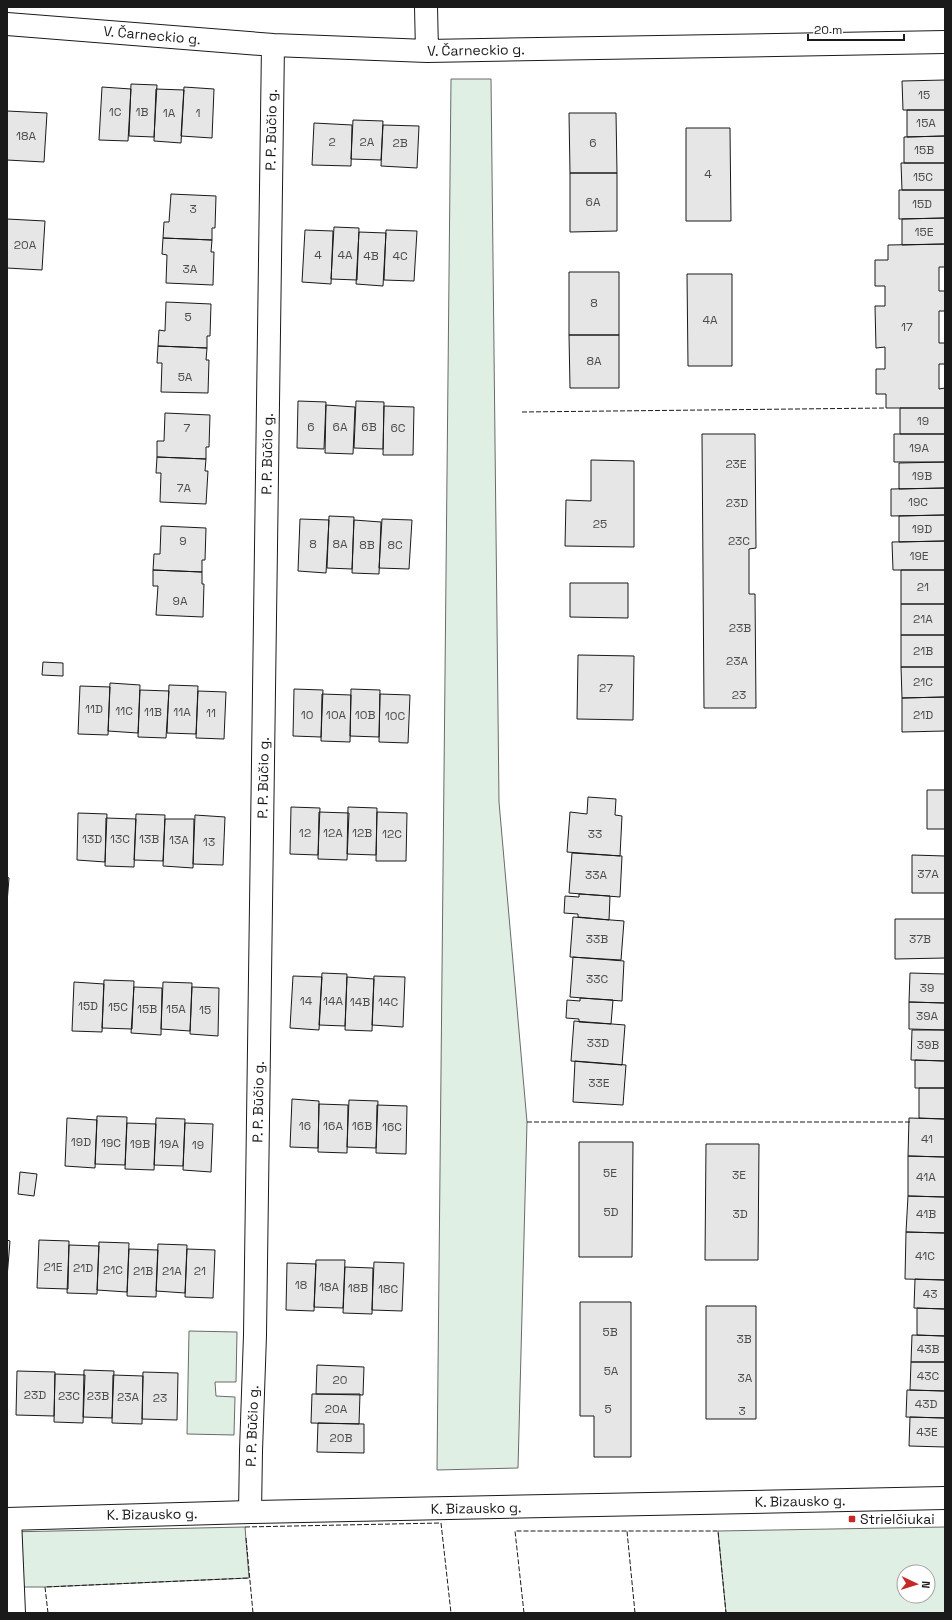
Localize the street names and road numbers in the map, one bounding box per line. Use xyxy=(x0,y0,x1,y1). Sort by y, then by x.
street label: V. Čarneckio g. xyxy=(103,22,201,48)
street label: V. Čarneckio g. xyxy=(427,40,525,60)
street label: P. P. Būčio g. xyxy=(261,89,281,171)
street label: P. P. Būčio g. xyxy=(257,413,277,495)
street label: P. P. Būčio g. xyxy=(253,737,273,819)
street label: P. P. Būčio g. xyxy=(248,1061,268,1143)
street label: P. P. Būčio g. xyxy=(242,1385,262,1467)
street label: K. Bizausko g. xyxy=(754,1491,846,1511)
street label: K. Bizausko g. xyxy=(430,1498,522,1518)
street label: K. Bizausko g. xyxy=(106,1504,198,1524)

